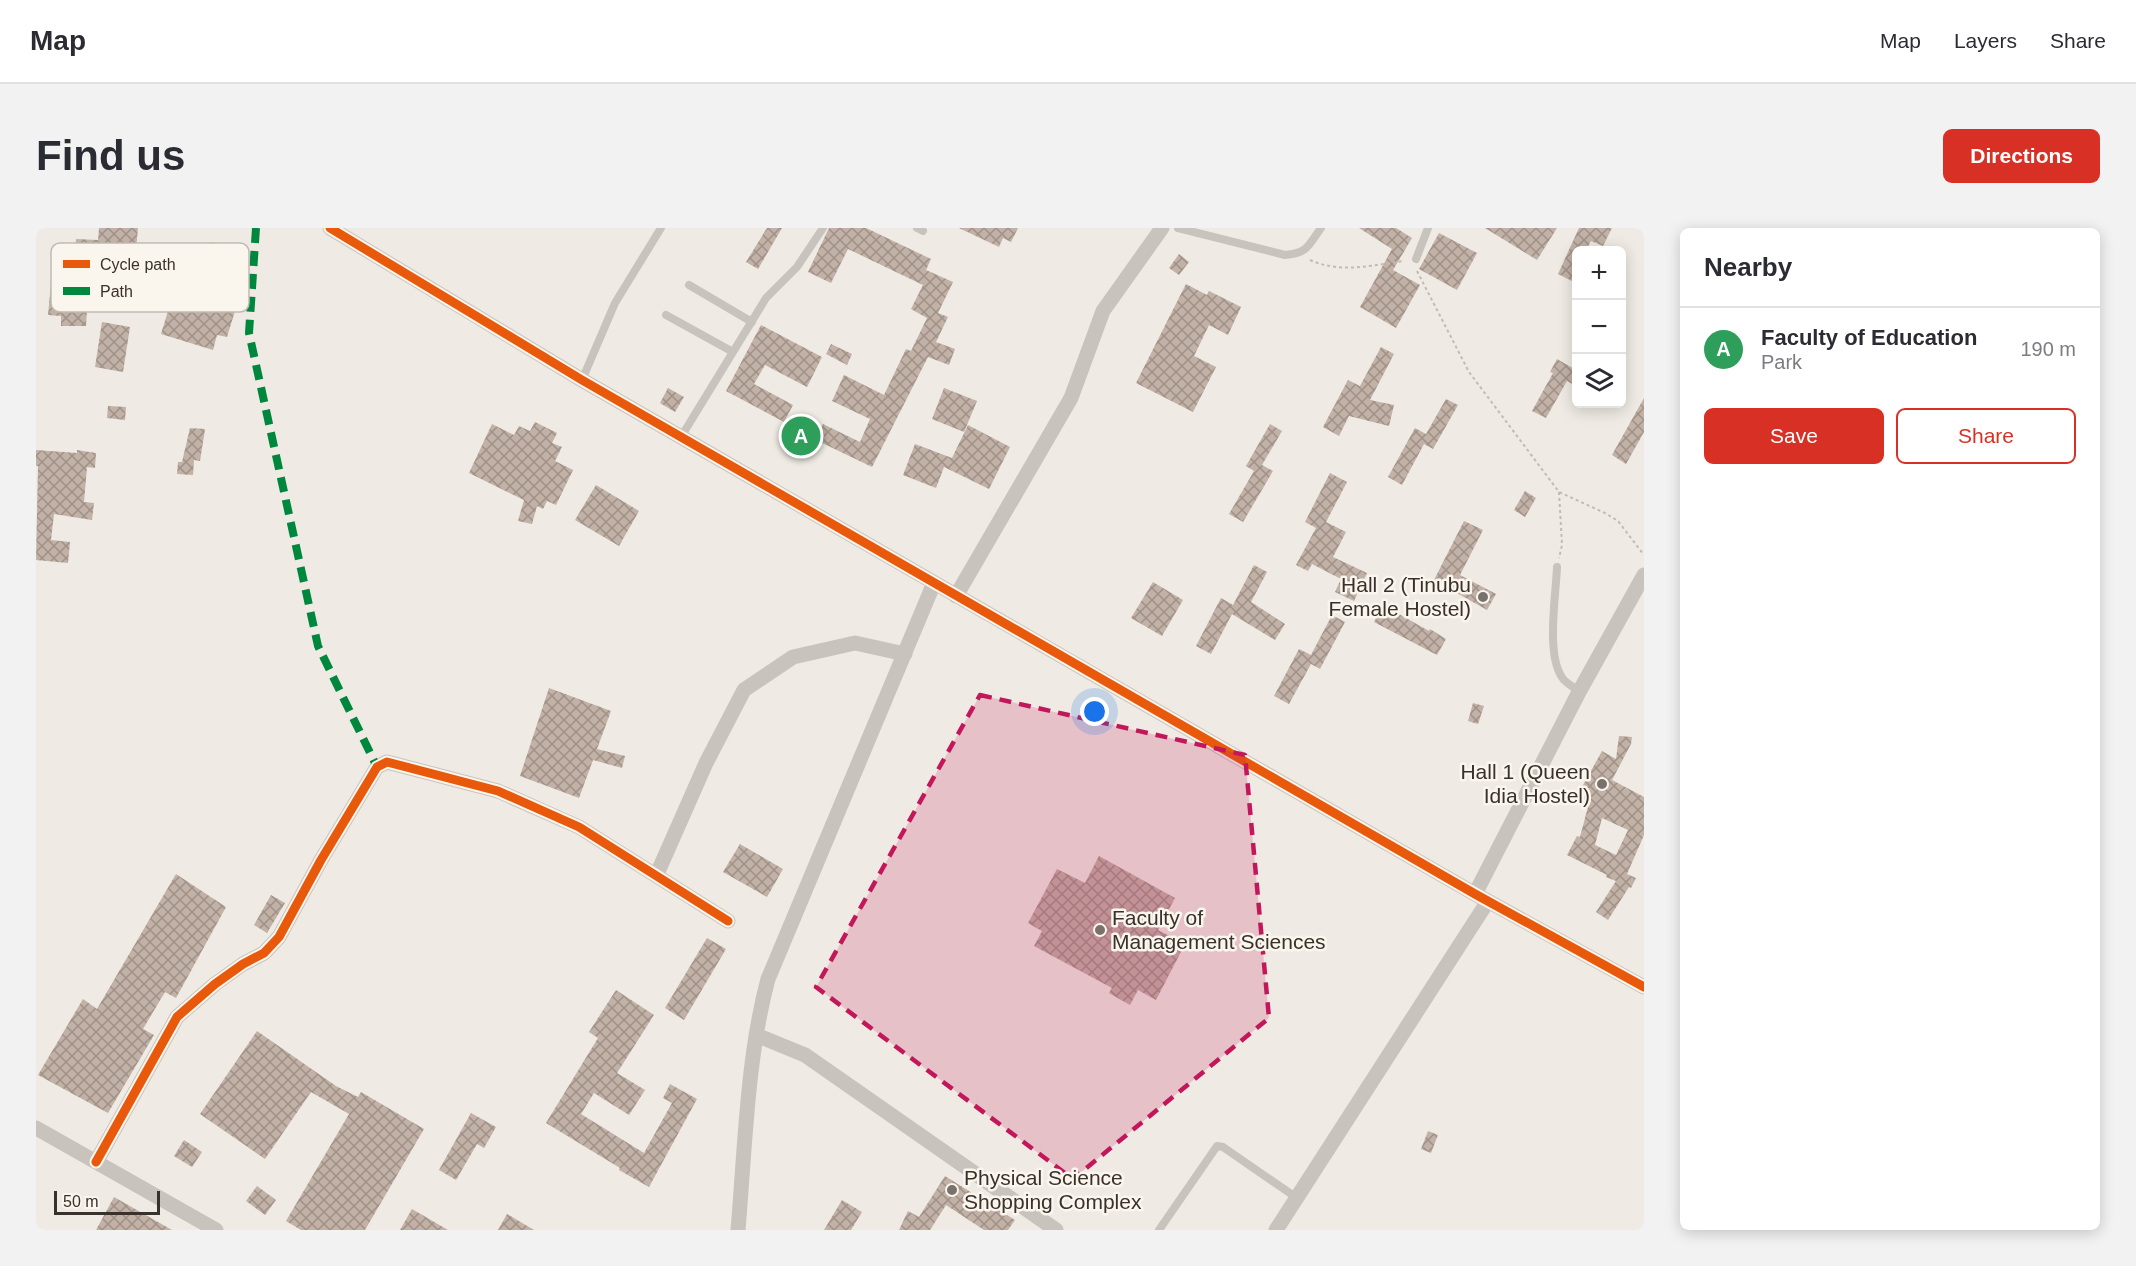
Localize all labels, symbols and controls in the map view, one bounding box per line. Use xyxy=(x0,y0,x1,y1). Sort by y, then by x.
text: Map xyxy=(30,25,86,56)
text: Map xyxy=(1880,29,1921,52)
text: Layers xyxy=(1954,29,2017,52)
text: Share xyxy=(2050,29,2106,52)
button: Directions xyxy=(1943,129,2100,183)
text: Find us xyxy=(36,132,185,179)
legend xyxy=(51,243,249,312)
map controls xyxy=(1572,246,1626,408)
button: + xyxy=(1572,246,1626,300)
text: Nearby xyxy=(1704,252,1792,282)
text: Cycle path xyxy=(100,256,176,273)
text: Path xyxy=(100,283,133,300)
button: − xyxy=(1572,300,1626,354)
text: Faculty of Education xyxy=(1761,325,1977,350)
text: A xyxy=(1716,338,1731,360)
text: 190 m xyxy=(2020,338,2076,360)
text: Park xyxy=(1761,351,1802,373)
button: layers xyxy=(1572,354,1626,408)
button: Save xyxy=(1704,408,1884,464)
button: Share xyxy=(1896,408,2076,464)
pin: A xyxy=(782,414,820,458)
place label: Hall 2 (Tinubu Female Hostel) xyxy=(1329,573,1471,620)
marker: Hall 2 (Tinubu Female Hostel) xyxy=(1476,590,1490,604)
your location xyxy=(1080,697,1109,726)
place label: Hall 1 (Queen Idia Hostel) xyxy=(1460,760,1590,807)
marker: Hall 1 (Queen Idia Hostel) xyxy=(1595,777,1609,791)
place label: Faculty of Management Sciences xyxy=(1112,906,1326,953)
marker: Faculty of Management Sciences xyxy=(1093,923,1107,937)
place label: Physical Science Shopping Complex xyxy=(964,1166,1142,1213)
marker: Physical Science Shopping Complex xyxy=(945,1183,959,1197)
scale bar xyxy=(54,1188,160,1216)
text: 50 m xyxy=(63,1193,99,1210)

